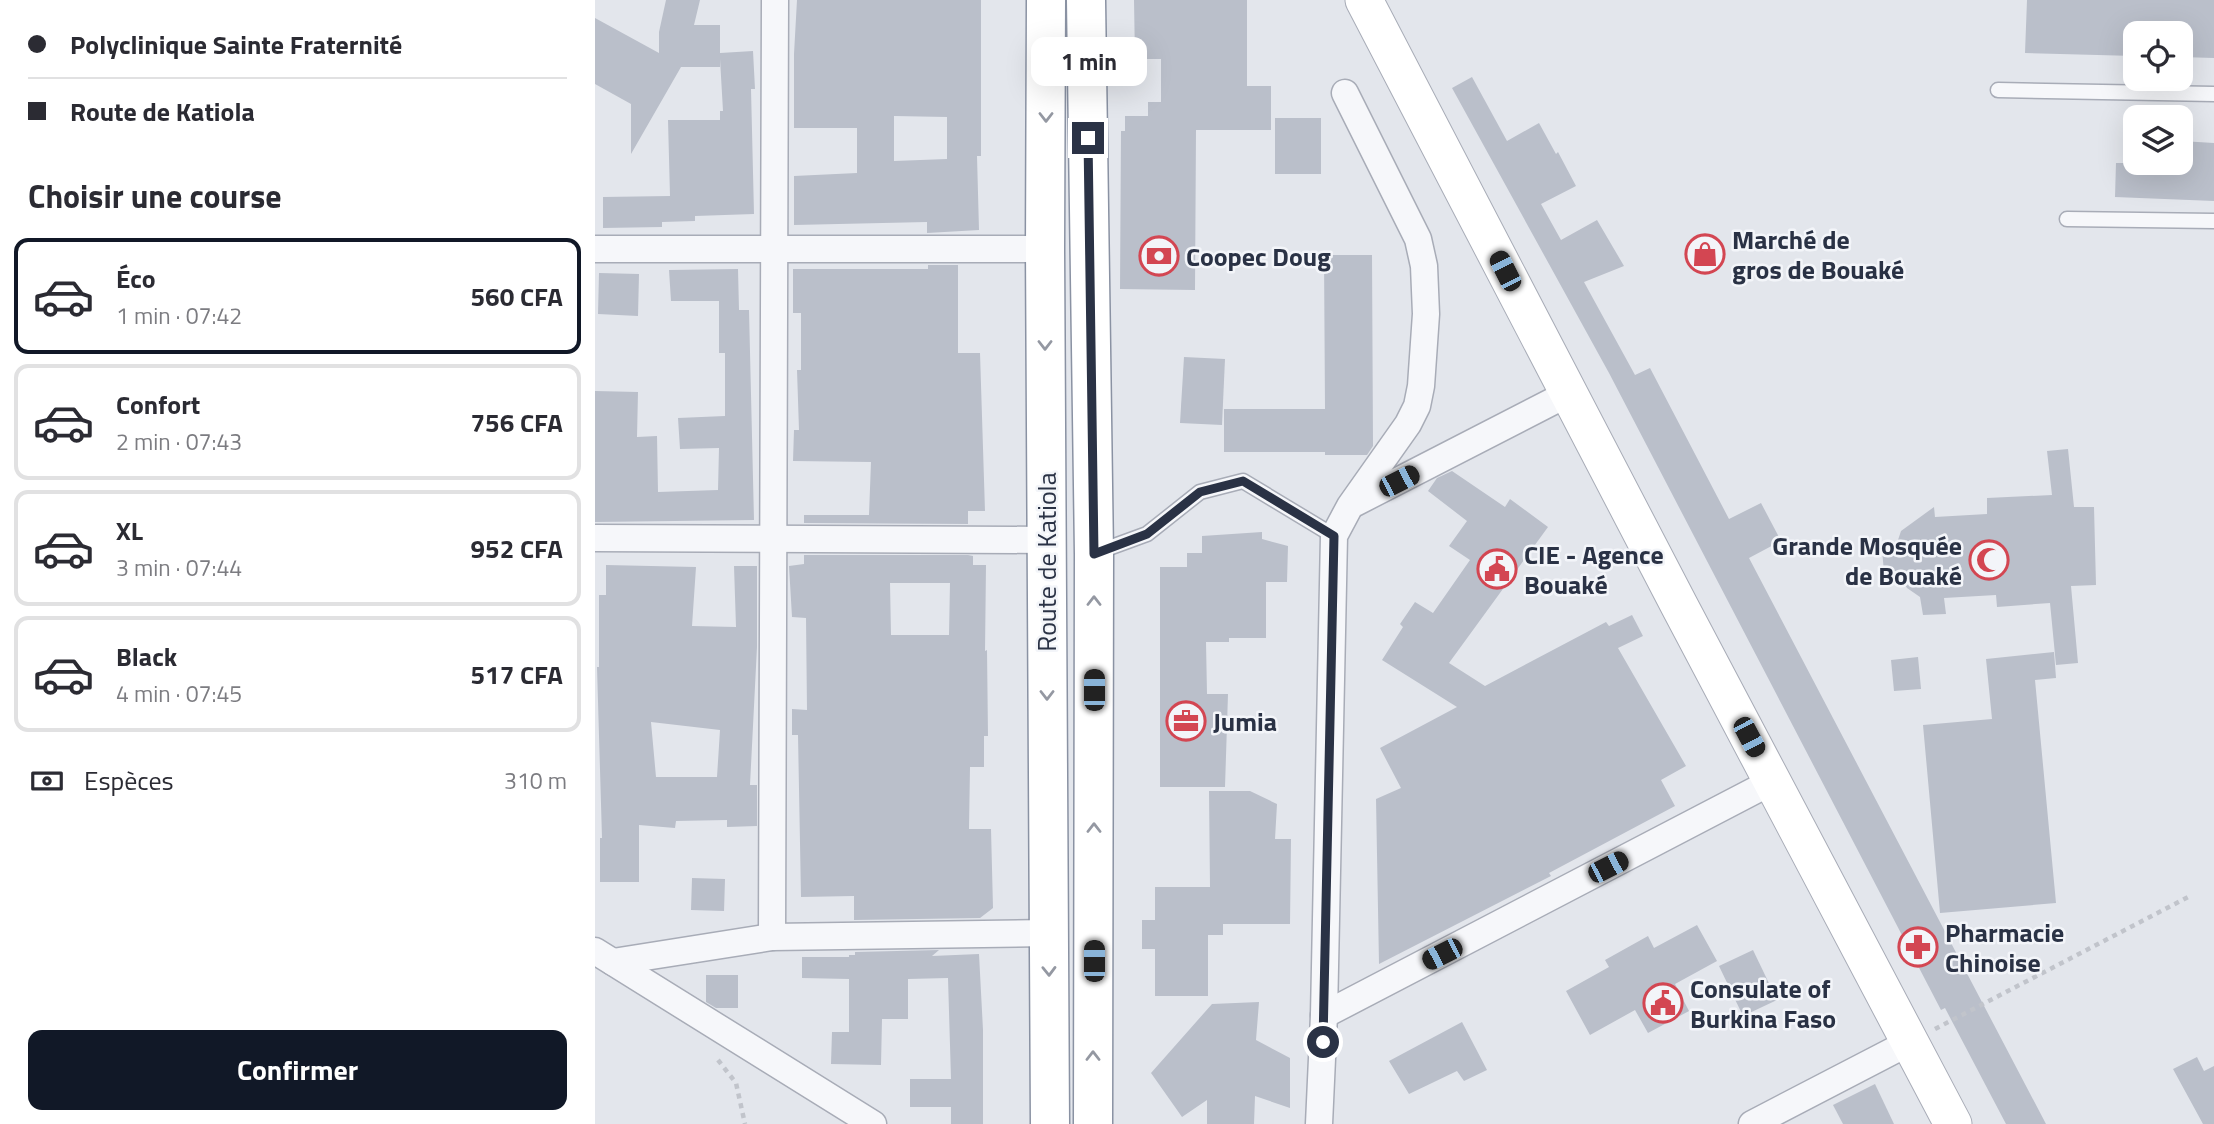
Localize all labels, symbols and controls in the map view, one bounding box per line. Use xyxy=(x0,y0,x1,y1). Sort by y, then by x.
map controls xyxy=(2123,21,2193,175)
button: locate xyxy=(2123,21,2193,91)
text: Polyclinique Sainte Fraternité xyxy=(70,25,402,64)
callout: 1 min xyxy=(1030,37,1146,86)
text: 1 min xyxy=(1061,44,1117,79)
text: Route de Katiola xyxy=(70,92,255,131)
button: layers xyxy=(2123,105,2193,175)
one-way arrow xyxy=(1038,112,1054,123)
route end xyxy=(1072,122,1104,154)
text: Choisir une course xyxy=(28,172,282,220)
place label: Marché de gros de Bouaké xyxy=(1732,220,1904,289)
shop icon: Marché de gros de Bouaké xyxy=(1684,233,1726,275)
bank icon: Coopec Doug xyxy=(1138,235,1180,277)
place label: Coopec Doug xyxy=(1186,237,1331,276)
car xyxy=(1487,248,1524,294)
text: Éco xyxy=(116,259,156,298)
icon: car xyxy=(32,265,95,328)
text: 560 CFA xyxy=(471,277,563,316)
text: 1 min · 07:42 xyxy=(116,298,242,333)
one-way arrow xyxy=(1038,339,1053,350)
text: Confort xyxy=(116,385,200,424)
icon: car xyxy=(32,391,95,454)
text: 756 CFA xyxy=(471,403,563,442)
text: 2 min · 07:43 xyxy=(116,424,242,459)
car xyxy=(1376,462,1423,500)
street label: Route de Katiola xyxy=(1027,472,1066,652)
text: XL xyxy=(116,511,143,550)
icon: car xyxy=(32,517,95,580)
place label: Grande Mosquée de Bouaké xyxy=(1772,526,1962,595)
text: 952 CFA xyxy=(471,529,563,568)
place label: CIE - Agence Bouaké xyxy=(1524,535,1664,604)
mosque icon: Grande Mosquée de Bouaké xyxy=(1968,539,2010,581)
public building icon: CIE - Agence Bouaké xyxy=(1476,548,1518,590)
text: 3 min · 07:44 xyxy=(116,550,242,585)
one-way arrow xyxy=(1086,595,1102,606)
text: Black xyxy=(116,637,177,676)
icon: car xyxy=(32,643,95,706)
text: 517 CFA xyxy=(471,655,563,694)
car xyxy=(1084,669,1105,711)
text: 4 min · 07:45 xyxy=(116,676,242,711)
one-way arrow xyxy=(1039,690,1055,700)
office icon: Jumia xyxy=(1165,700,1207,742)
place label: Jumia xyxy=(1213,702,1277,741)
car xyxy=(1730,714,1769,760)
text: Espèces xyxy=(84,761,174,800)
icon: cash xyxy=(28,762,66,800)
text: 310 m xyxy=(504,763,567,798)
one-way arrow xyxy=(1086,823,1102,833)
car xyxy=(1585,848,1632,886)
place label: Pharmacie Chinoise xyxy=(1945,913,2064,982)
pharmacy icon: Pharmacie Chinoise xyxy=(1897,926,1939,968)
car xyxy=(1419,935,1466,973)
car xyxy=(1084,940,1105,982)
one-way arrow xyxy=(1041,966,1057,977)
place label: Consulate of Burkina Faso xyxy=(1690,969,1836,1038)
public building icon: Consulate of Burkina Faso xyxy=(1642,982,1684,1024)
route start xyxy=(1307,1026,1339,1058)
button: Confirmer xyxy=(28,1030,567,1110)
one-way arrow xyxy=(1085,1050,1101,1061)

